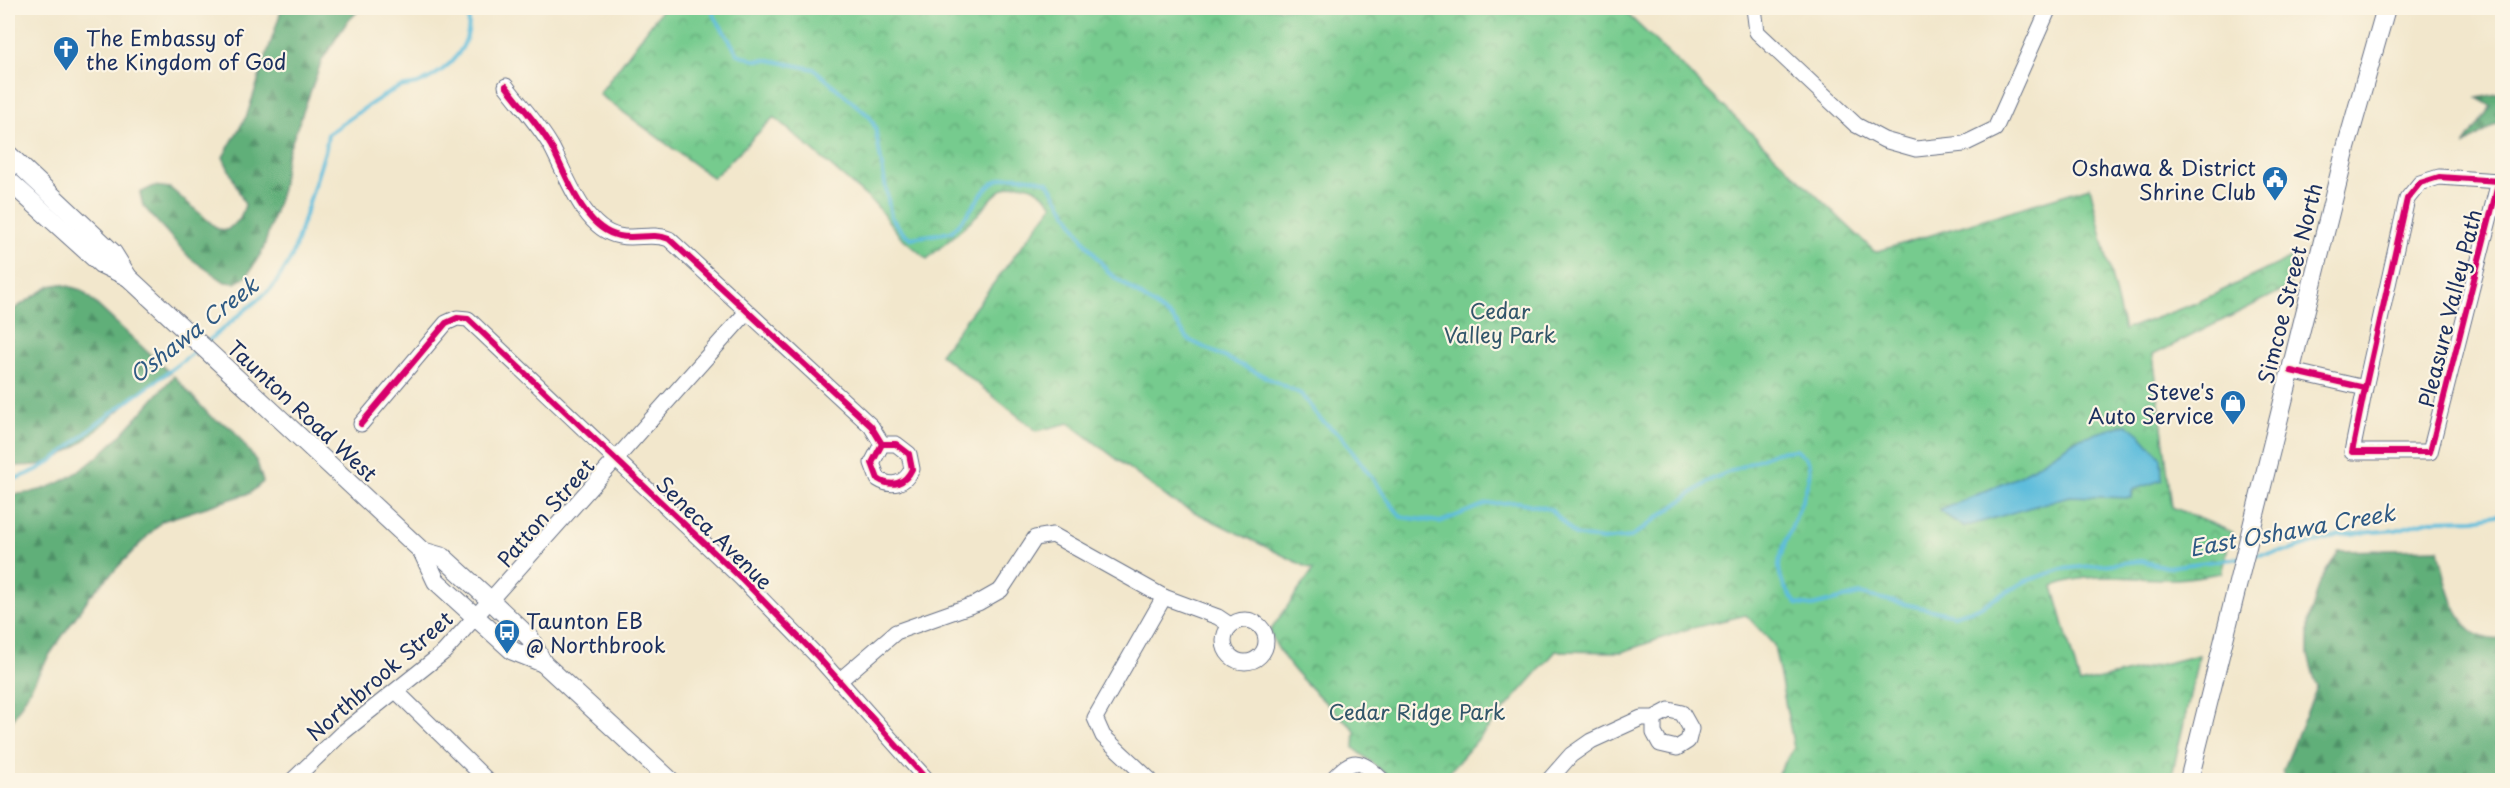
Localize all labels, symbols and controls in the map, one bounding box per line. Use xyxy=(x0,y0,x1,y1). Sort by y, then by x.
place label: The Embassy of the Kingdom of God xyxy=(86,21,286,77)
church icon: The Embassy of the Kingdom of God xyxy=(51,34,81,72)
place label: Oshawa & District Shrine Club xyxy=(2071,151,2256,207)
public building icon: Oshawa & District Shrine Club xyxy=(2260,164,2290,202)
street label: Simcoe Street North xyxy=(2249,179,2329,387)
street label: Pleasure Valley Path xyxy=(2409,206,2489,410)
water label: Oshawa Creek xyxy=(121,267,266,390)
park label: Cedar Valley Park xyxy=(1444,294,1556,350)
street label: Taunton Road West xyxy=(221,332,385,488)
place label: Steve's Auto Service xyxy=(2088,375,2214,431)
shop icon: Steve's Auto Service xyxy=(2218,388,2248,426)
street label: Patton Street xyxy=(489,450,601,574)
street label: Seneca Avenue xyxy=(649,468,781,596)
water label: East Oshawa Creek xyxy=(2186,494,2399,563)
street label: Northbrook Street xyxy=(299,602,459,748)
place label: Taunton EB @ Northbrook xyxy=(526,604,666,660)
bus stop icon: Taunton EB @ Northbrook xyxy=(492,617,522,655)
park label: Cedar Ridge Park xyxy=(1328,695,1506,727)

